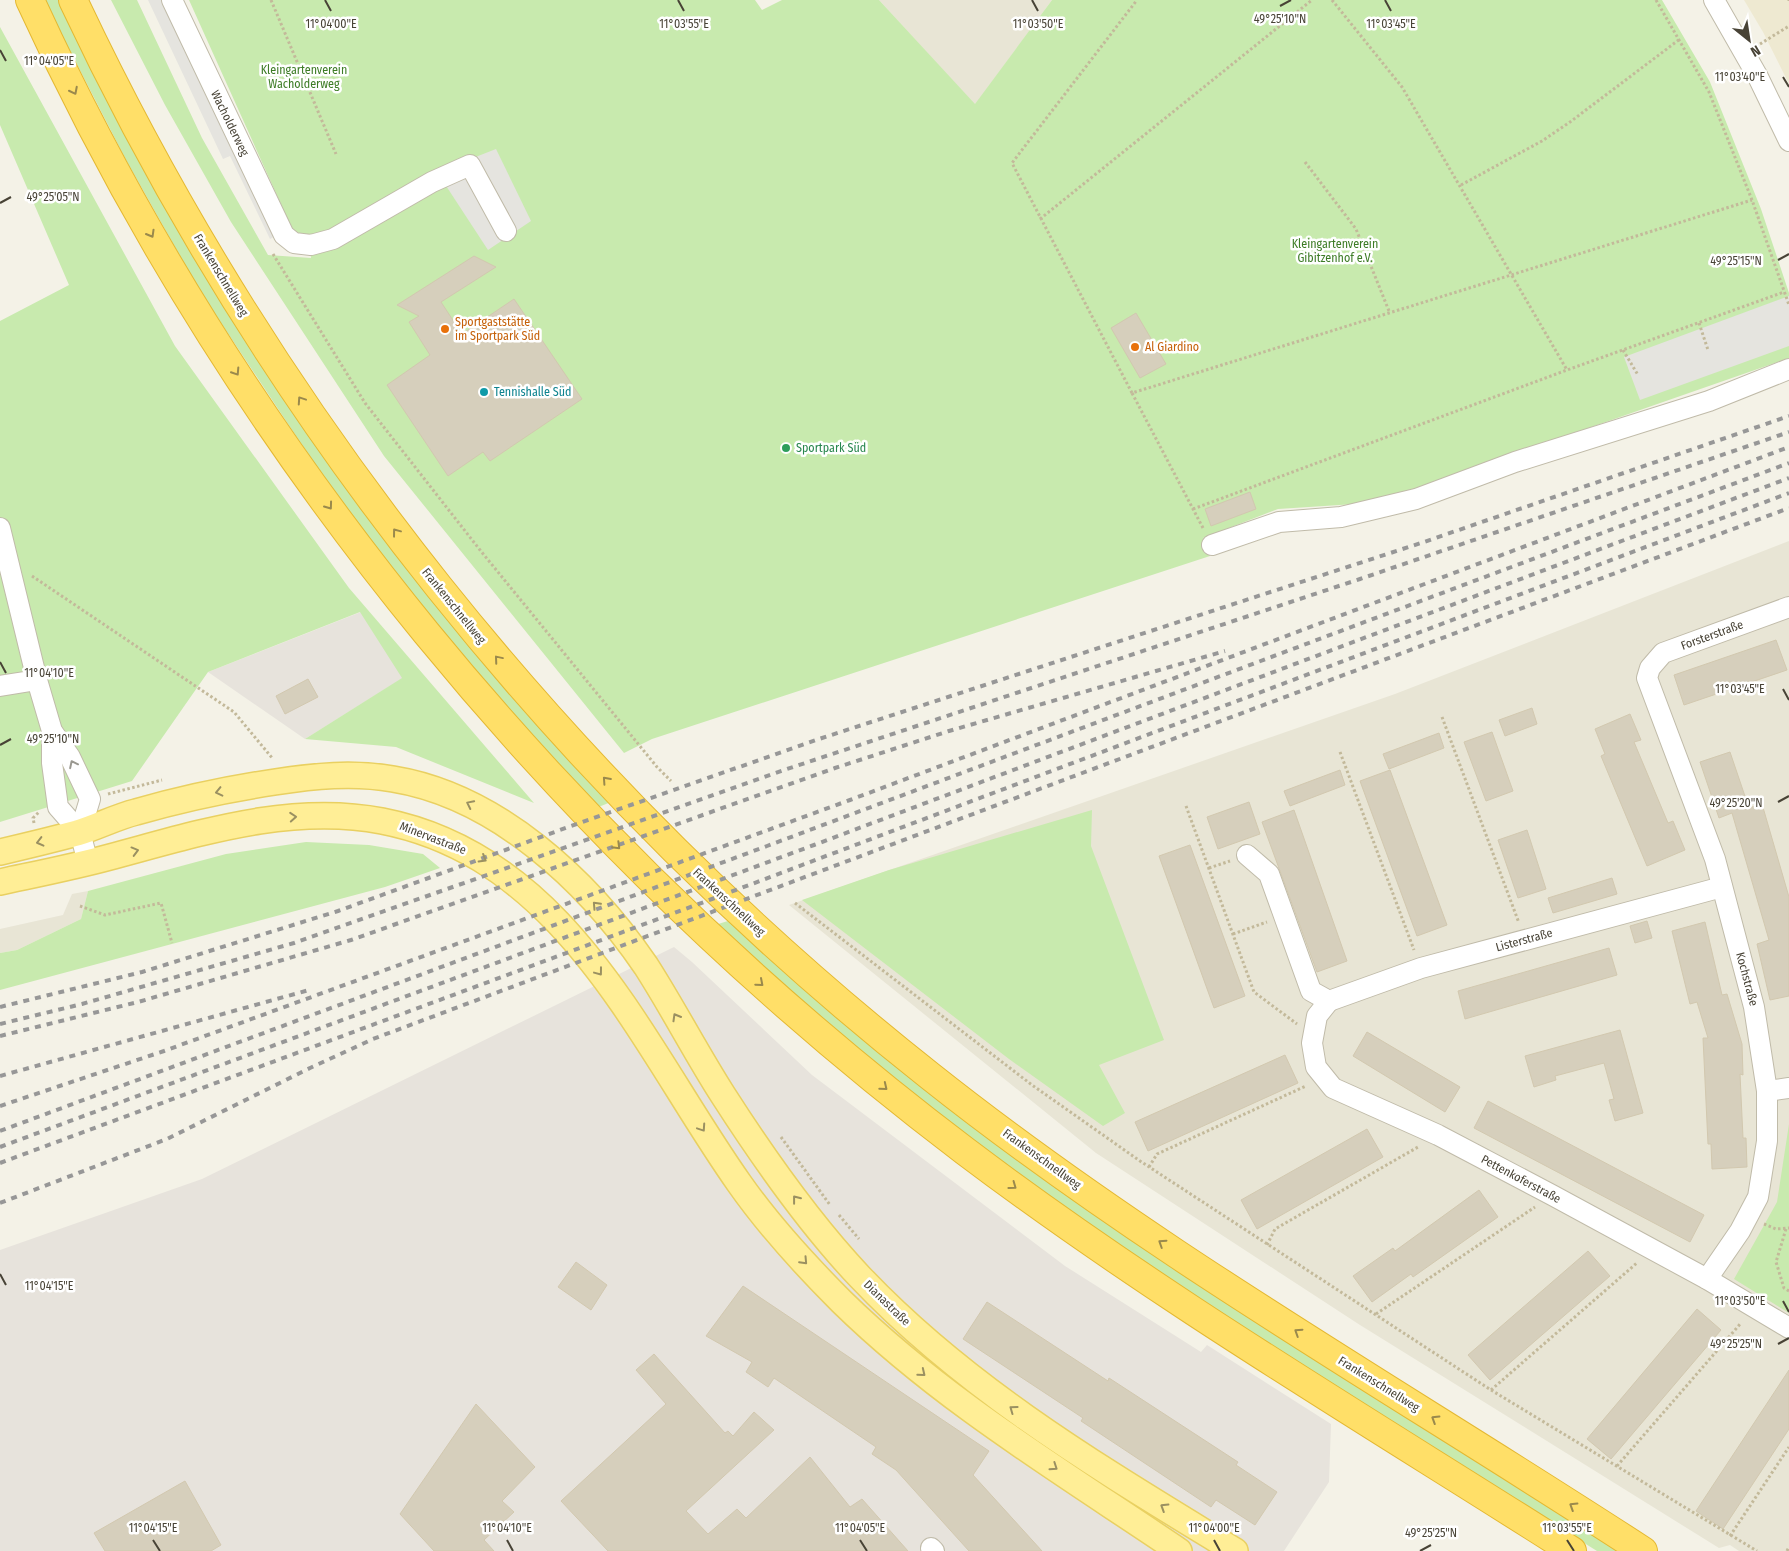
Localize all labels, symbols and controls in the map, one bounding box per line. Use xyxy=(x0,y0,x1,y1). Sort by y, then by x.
text: 49°25'10"N xyxy=(1254,12,1306,26)
north arrow xyxy=(1724,15,1774,65)
text: 11°04'00"E xyxy=(305,17,357,31)
text: 11°03'55"E xyxy=(659,17,709,31)
text: 11°03'50"E xyxy=(1013,17,1064,31)
text: 11°03'45"E xyxy=(1366,17,1416,31)
text: N xyxy=(1747,41,1763,60)
text: 11°04'05"E xyxy=(24,54,74,68)
park label: Kleingartenverein Wacholderweg xyxy=(261,63,347,91)
text: 11°03'40"E xyxy=(1715,70,1766,84)
one-way arrow xyxy=(68,86,78,95)
street label: Wacholderweg xyxy=(208,88,252,158)
text: 49°25'05"N xyxy=(26,190,80,204)
one-way arrow xyxy=(145,228,155,237)
street label: Frankenschnellweg xyxy=(191,231,251,319)
park label: Kleingartenverein Gibitzenhof e.V. xyxy=(1292,237,1378,265)
text: 49°25'15"N xyxy=(1710,254,1762,268)
place label: Sportgaststätte im Sportpark Süd xyxy=(455,315,540,343)
marker: Sportgaststätte im Sportpark Süd xyxy=(439,323,451,335)
place label: Al Giardino xyxy=(1145,340,1199,354)
marker: Al Giardino xyxy=(1129,341,1141,353)
one-way arrow xyxy=(230,367,240,376)
place label: Tennishalle Süd xyxy=(494,385,571,399)
marker: Tennishalle Süd xyxy=(478,386,490,398)
one-way arrow xyxy=(298,397,308,406)
place label: Sportpark Süd xyxy=(796,441,866,455)
marker: Sportpark Süd xyxy=(780,442,792,454)
one-way arrow xyxy=(323,500,331,509)
one-way arrow xyxy=(394,529,402,538)
street label: Frankenschnellweg xyxy=(419,565,489,647)
street label: Forsterstraße xyxy=(1679,617,1745,653)
one-way arrow xyxy=(495,656,504,665)
text: 11°04'10"E xyxy=(24,666,74,680)
text: 11°03'45"E xyxy=(1715,682,1765,696)
text: 49°25'10"N xyxy=(27,732,79,746)
one-way arrow xyxy=(69,760,79,769)
one-way arrow xyxy=(603,777,612,786)
one-way arrow xyxy=(214,786,223,797)
text: 49°25'20"N xyxy=(1709,796,1763,810)
one-way arrow xyxy=(466,800,475,810)
one-way arrow xyxy=(290,812,298,823)
street label: Minervastraße xyxy=(398,819,468,857)
one-way arrow xyxy=(35,836,44,847)
one-way arrow xyxy=(611,840,620,849)
one-way arrow xyxy=(130,846,139,857)
one-way arrow xyxy=(477,853,486,863)
street label: Frankenschnellweg xyxy=(690,865,768,939)
one-way arrow xyxy=(593,901,602,910)
street label: Listerstraße xyxy=(1494,926,1554,954)
street label: Kochstraße xyxy=(1733,951,1761,1007)
one-way arrow xyxy=(593,966,602,976)
one-way arrow xyxy=(754,977,763,986)
one-way arrow xyxy=(672,1013,682,1022)
one-way arrow xyxy=(878,1082,887,1090)
one-way arrow xyxy=(696,1122,705,1131)
street label: Frankenschnellweg xyxy=(1000,1126,1084,1192)
street label: Pettenkoferstraße xyxy=(1479,1152,1563,1206)
one-way arrow xyxy=(1007,1180,1017,1189)
one-way arrow xyxy=(792,1196,801,1205)
one-way arrow xyxy=(1158,1240,1168,1249)
one-way arrow xyxy=(798,1256,807,1265)
street label: Dianastraße xyxy=(861,1277,913,1329)
text: 11°04'15"E xyxy=(25,1279,74,1293)
text: 11°03'50"E xyxy=(1715,1294,1766,1308)
one-way arrow xyxy=(1294,1329,1304,1338)
text: 49°25'25"N xyxy=(1710,1337,1762,1351)
street label: Frankenschnellweg xyxy=(1336,1353,1423,1415)
one-way arrow xyxy=(916,1367,925,1375)
one-way arrow xyxy=(1009,1406,1019,1415)
one-way arrow xyxy=(1432,1416,1441,1425)
one-way arrow xyxy=(1049,1461,1058,1470)
one-way arrow xyxy=(1569,1503,1578,1512)
one-way arrow xyxy=(1160,1504,1169,1514)
text: 11°04'15"E xyxy=(129,1521,178,1535)
text: 11°04'10"E xyxy=(482,1521,532,1535)
text: 11°04'05"E xyxy=(835,1521,885,1535)
text: 11°04'00"E xyxy=(1188,1521,1240,1535)
text: 11°03'55"E xyxy=(1542,1521,1592,1535)
text: 49°25'25"N xyxy=(1405,1526,1457,1540)

